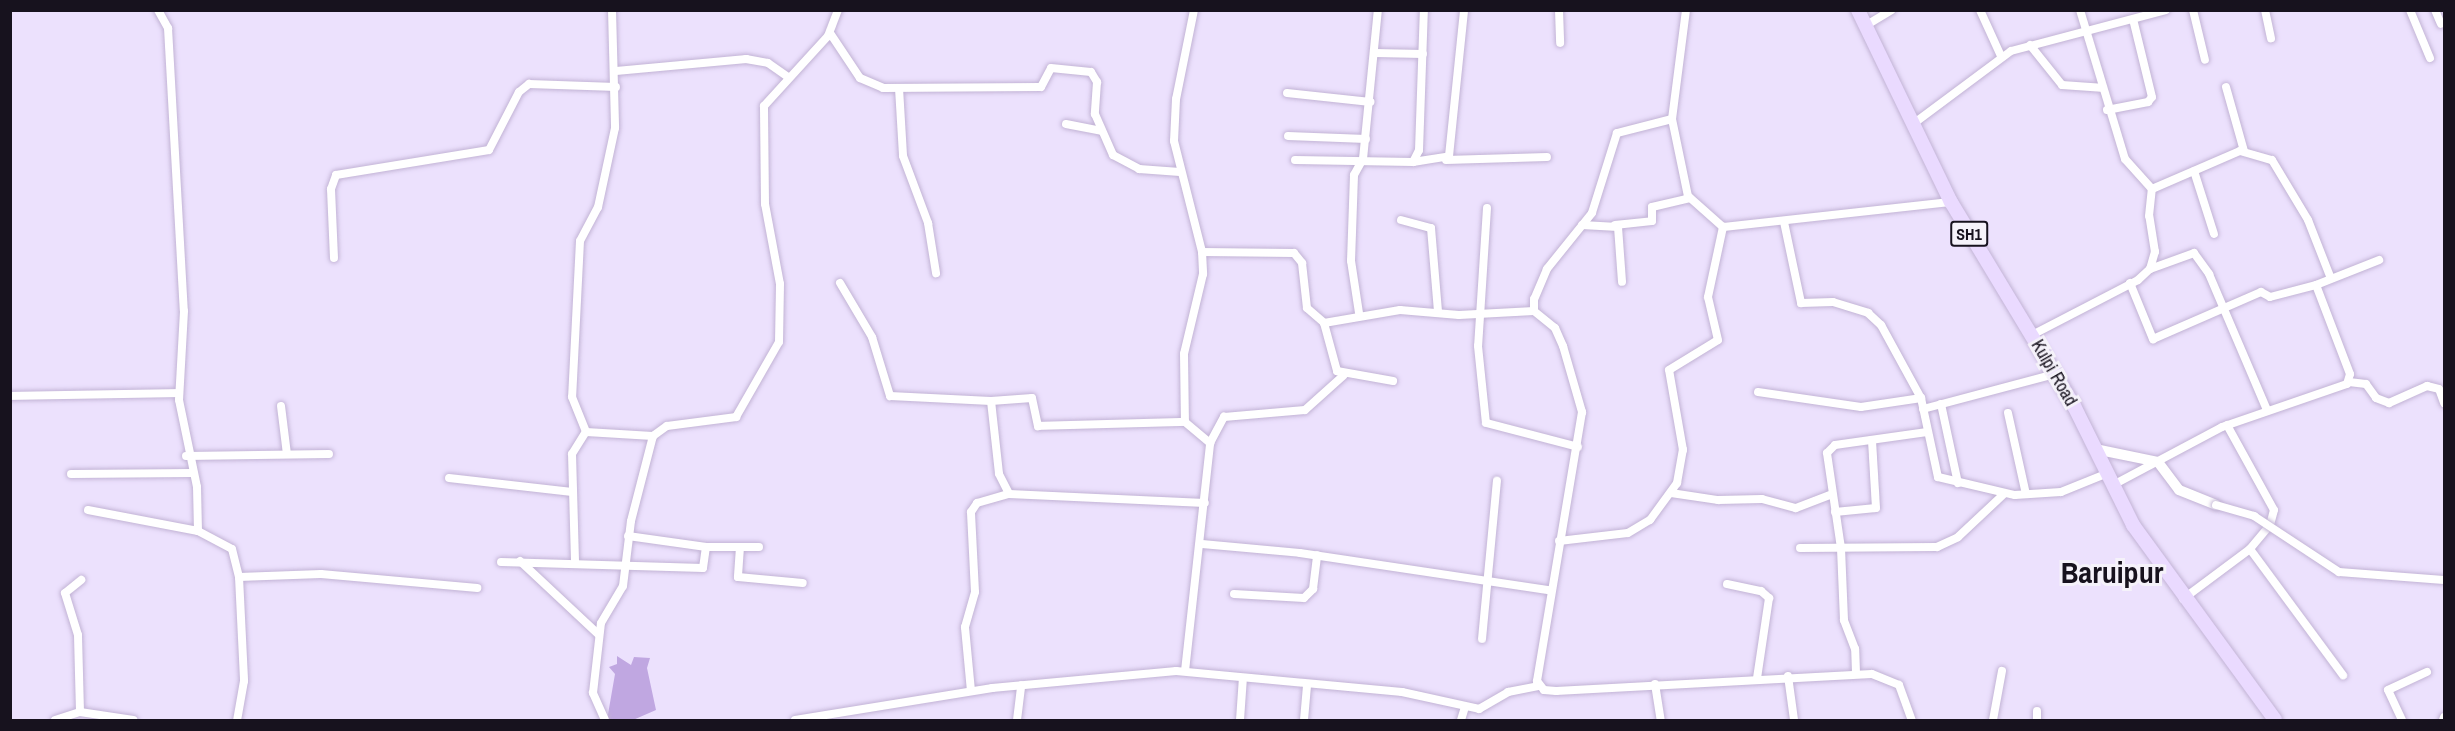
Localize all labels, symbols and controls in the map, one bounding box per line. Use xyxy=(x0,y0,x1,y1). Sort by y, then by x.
road number: SH1 xyxy=(1950,221,1988,247)
street label: Kulpi Road xyxy=(2026,336,2082,410)
district label: Baruipur xyxy=(2061,554,2163,590)

